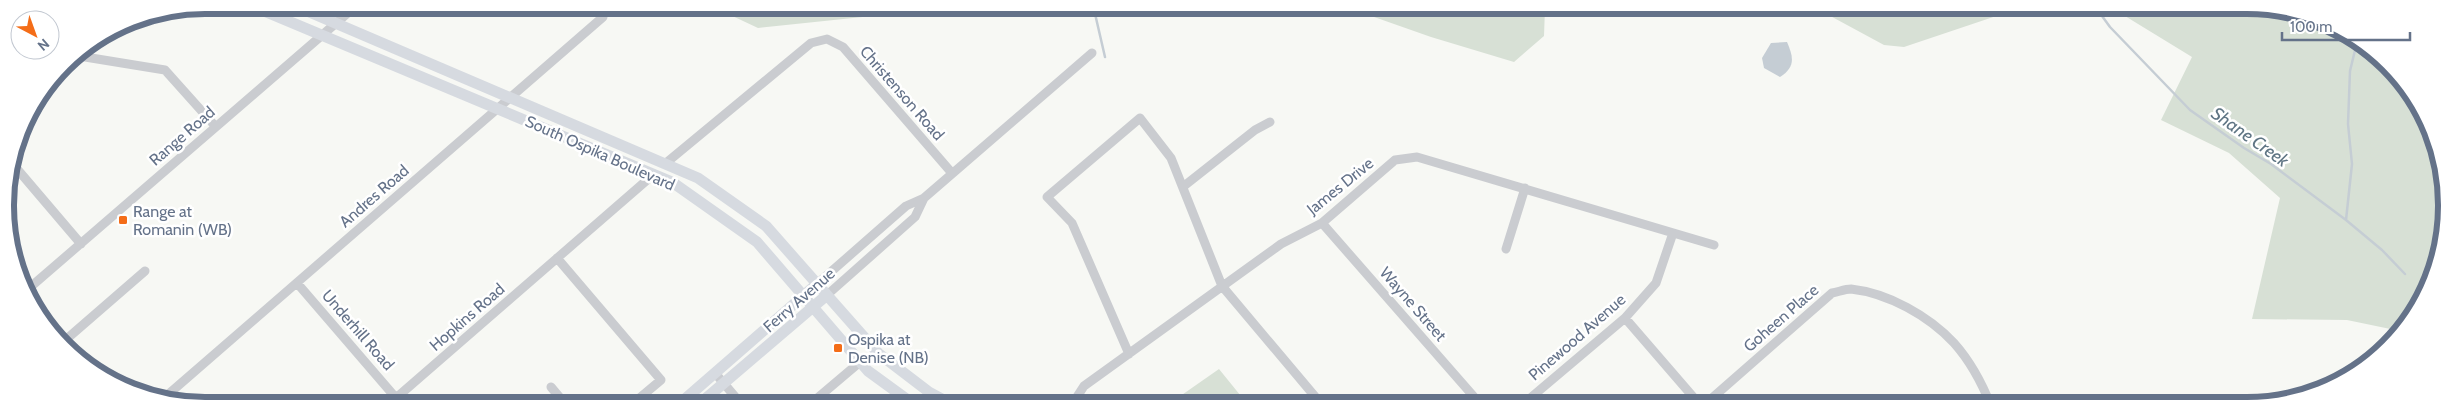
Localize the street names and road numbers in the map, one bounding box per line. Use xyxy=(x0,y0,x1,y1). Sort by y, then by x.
street label: Christenson Road xyxy=(856,42,948,144)
street label: Range Road xyxy=(145,102,219,170)
street label: South Ospika Boulevard xyxy=(522,111,678,195)
street label: James Drive xyxy=(1302,153,1377,219)
street label: Andres Road xyxy=(335,161,413,231)
street label: Wayne Street xyxy=(1376,263,1451,345)
street label: Ferry Avenue xyxy=(759,264,839,336)
street label: Hopkins Road xyxy=(426,279,508,355)
street label: Goheen Place xyxy=(1740,280,1822,356)
street label: Underhill Road xyxy=(318,286,398,374)
street label: Pinewood Avenue xyxy=(1525,290,1629,384)

